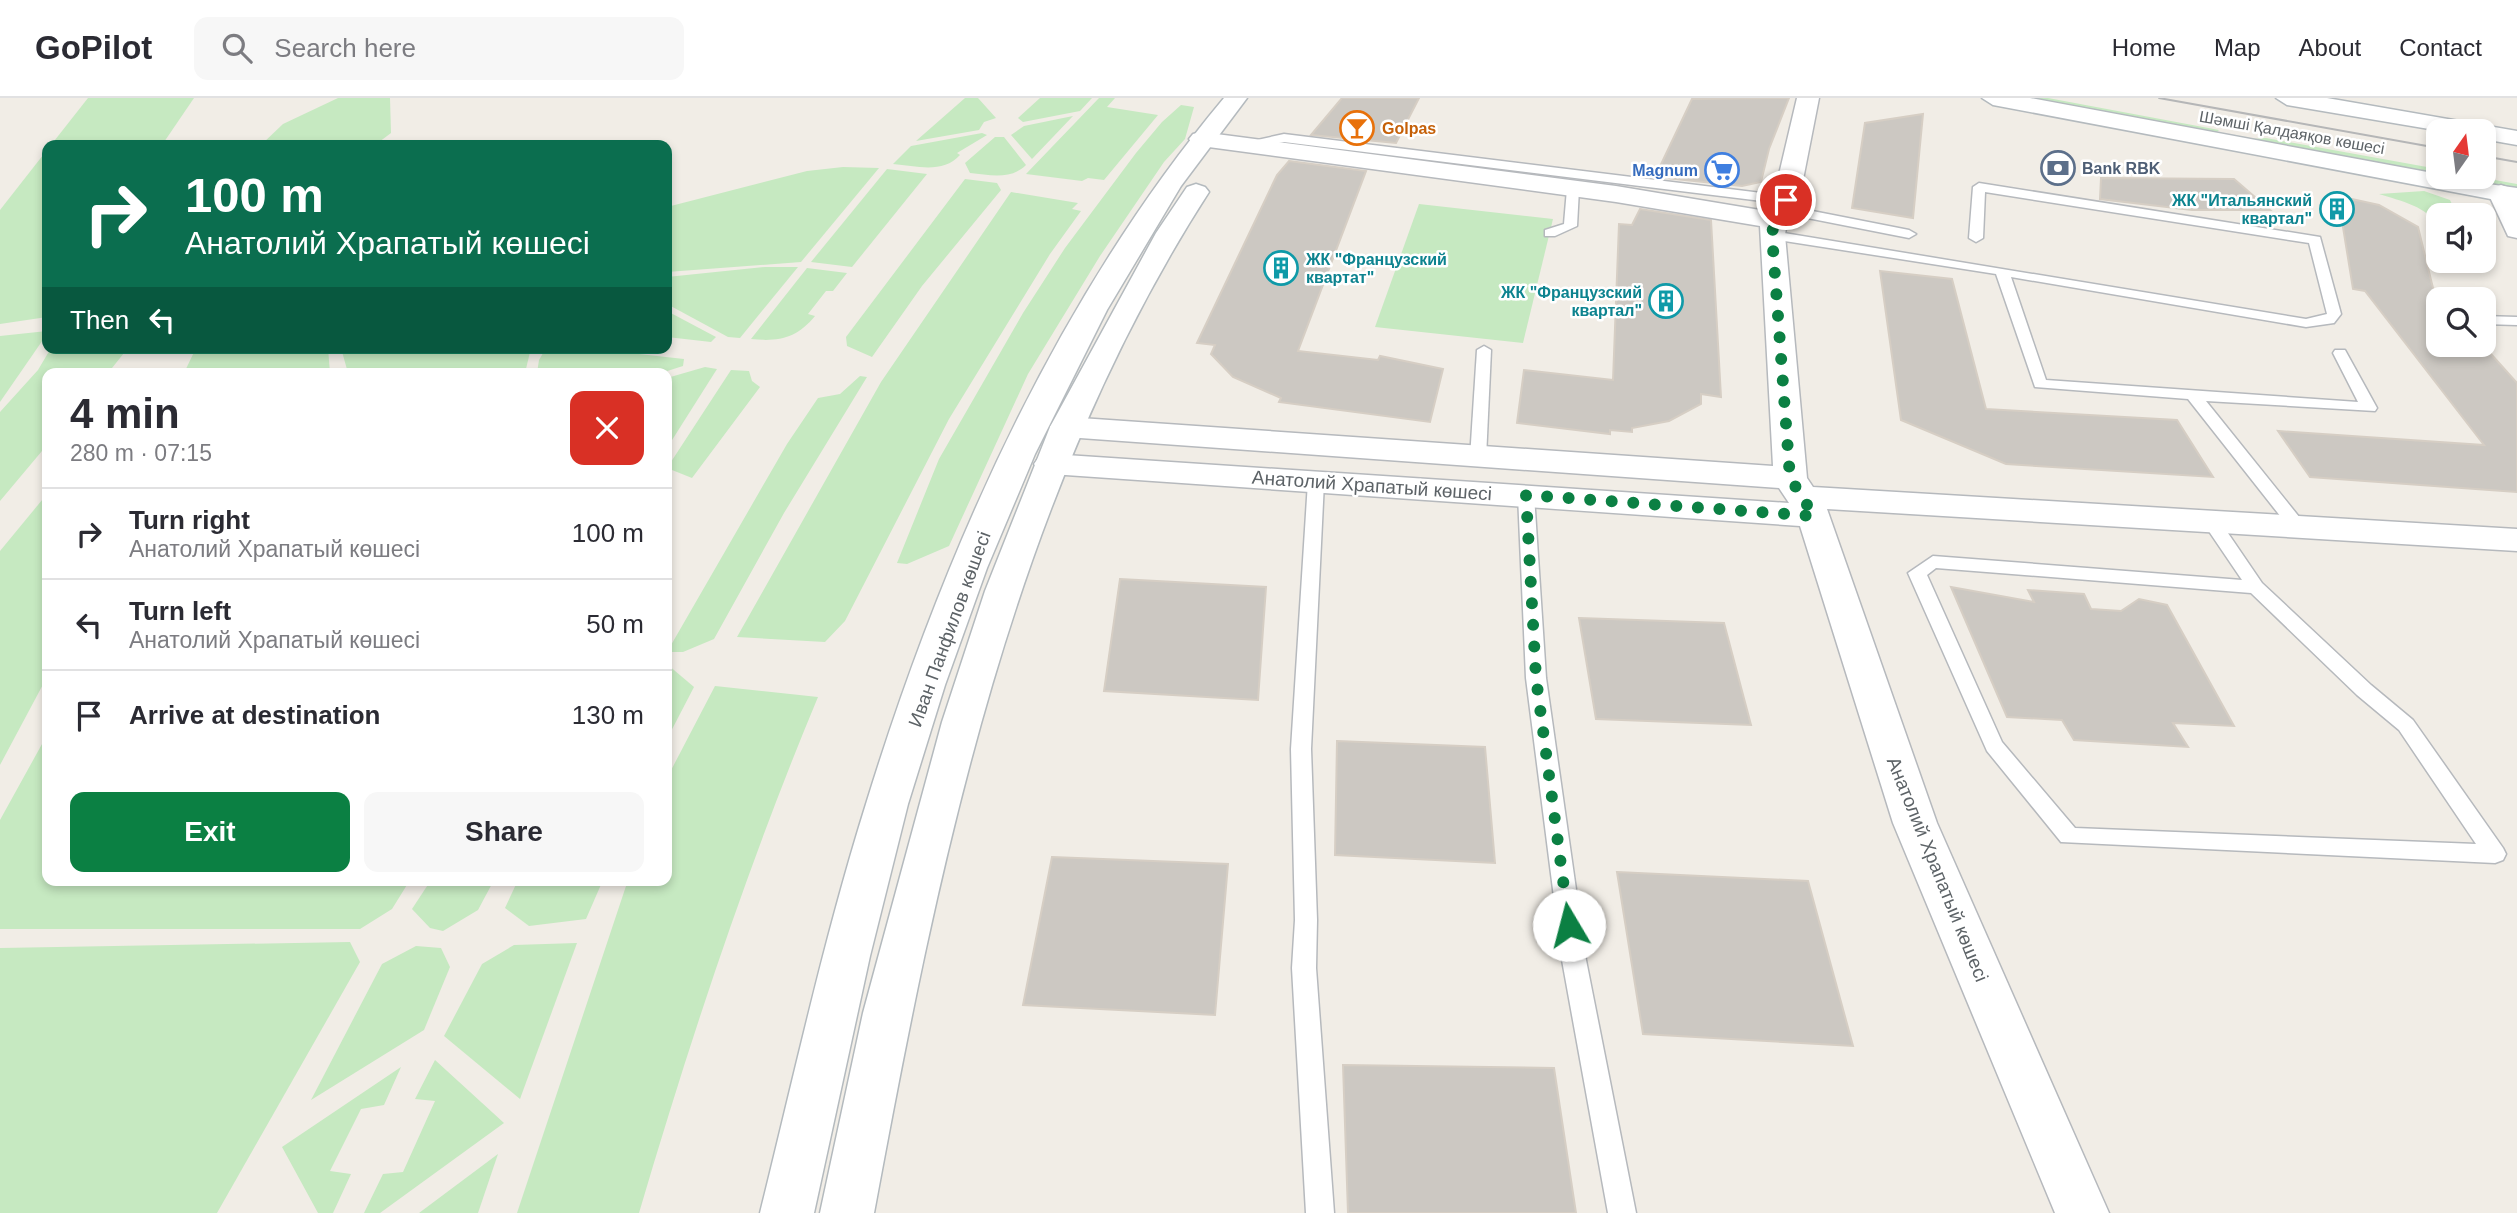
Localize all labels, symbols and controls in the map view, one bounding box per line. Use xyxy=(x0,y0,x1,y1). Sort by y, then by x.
search box xyxy=(194,17,684,80)
text: GoPilot xyxy=(35,29,152,66)
icon: search xyxy=(218,29,256,67)
text: Search here xyxy=(274,33,416,63)
text: Home xyxy=(2112,34,2176,61)
text: Map xyxy=(2214,34,2261,61)
text: About xyxy=(2299,34,2361,61)
text: Contact xyxy=(2399,34,2482,61)
street label: Шәмші Қалдаяқов көшесі xyxy=(2198,108,2386,157)
bar icon: Golpas xyxy=(1338,109,1376,147)
north arrow xyxy=(2426,119,2496,189)
map controls xyxy=(2426,119,2496,357)
place label: Golpas xyxy=(1382,120,1436,137)
bank icon: Bank RBK xyxy=(2039,149,2077,187)
supermarket icon: Magnum xyxy=(1703,151,1741,189)
place label: Bank RBK xyxy=(2082,160,2161,177)
place label: Magnum xyxy=(1632,162,1698,179)
icon: right xyxy=(70,168,161,259)
text: 100 m xyxy=(185,168,324,222)
pin xyxy=(1756,170,1816,230)
icon: arrive xyxy=(1767,181,1805,219)
building icon: ЖК "Итальянский квартал" xyxy=(2318,190,2356,228)
place label: ЖК "Итальянский квартал" xyxy=(2171,192,2312,227)
button: sound xyxy=(2426,203,2496,273)
text: Анатолий Храпатый көшесі xyxy=(185,225,590,261)
building icon: ЖК "Французский квартат" xyxy=(1262,249,1300,287)
place label: ЖК "Французский квартат" xyxy=(1305,251,1447,286)
building icon: ЖК "Французский квартал" xyxy=(1647,282,1685,320)
place label: ЖК "Французский квартал" xyxy=(1500,284,1642,319)
button: search xyxy=(2426,287,2496,357)
icon: left xyxy=(143,301,181,339)
text: Then xyxy=(70,305,129,335)
text: 4 min xyxy=(70,390,180,437)
button: close xyxy=(570,391,644,465)
text: 280 m · 07:15 xyxy=(70,440,212,466)
street label: Анатолий Храпатый көшесі xyxy=(1251,467,1493,504)
text: Turn right xyxy=(129,505,250,535)
icon: right xyxy=(70,515,108,553)
text: 100 m xyxy=(572,518,644,548)
street label: Иван Панфилов көшесі xyxy=(904,529,995,730)
text: Анатолий Храпатый көшесі xyxy=(129,536,420,562)
text: Turn left xyxy=(129,596,231,626)
icon: left xyxy=(70,606,108,644)
text: 50 m xyxy=(586,609,644,639)
text: Анатолий Храпатый көшесі xyxy=(129,627,420,653)
icon: arrive xyxy=(70,697,108,735)
text: Arrive at destination xyxy=(129,700,380,730)
text: 130 m xyxy=(572,700,644,730)
street label: Анатолий Храпатый көшесі xyxy=(1883,754,1992,985)
button: Exit xyxy=(70,792,350,872)
button: Share xyxy=(364,792,644,872)
position arrow xyxy=(1532,888,1606,962)

